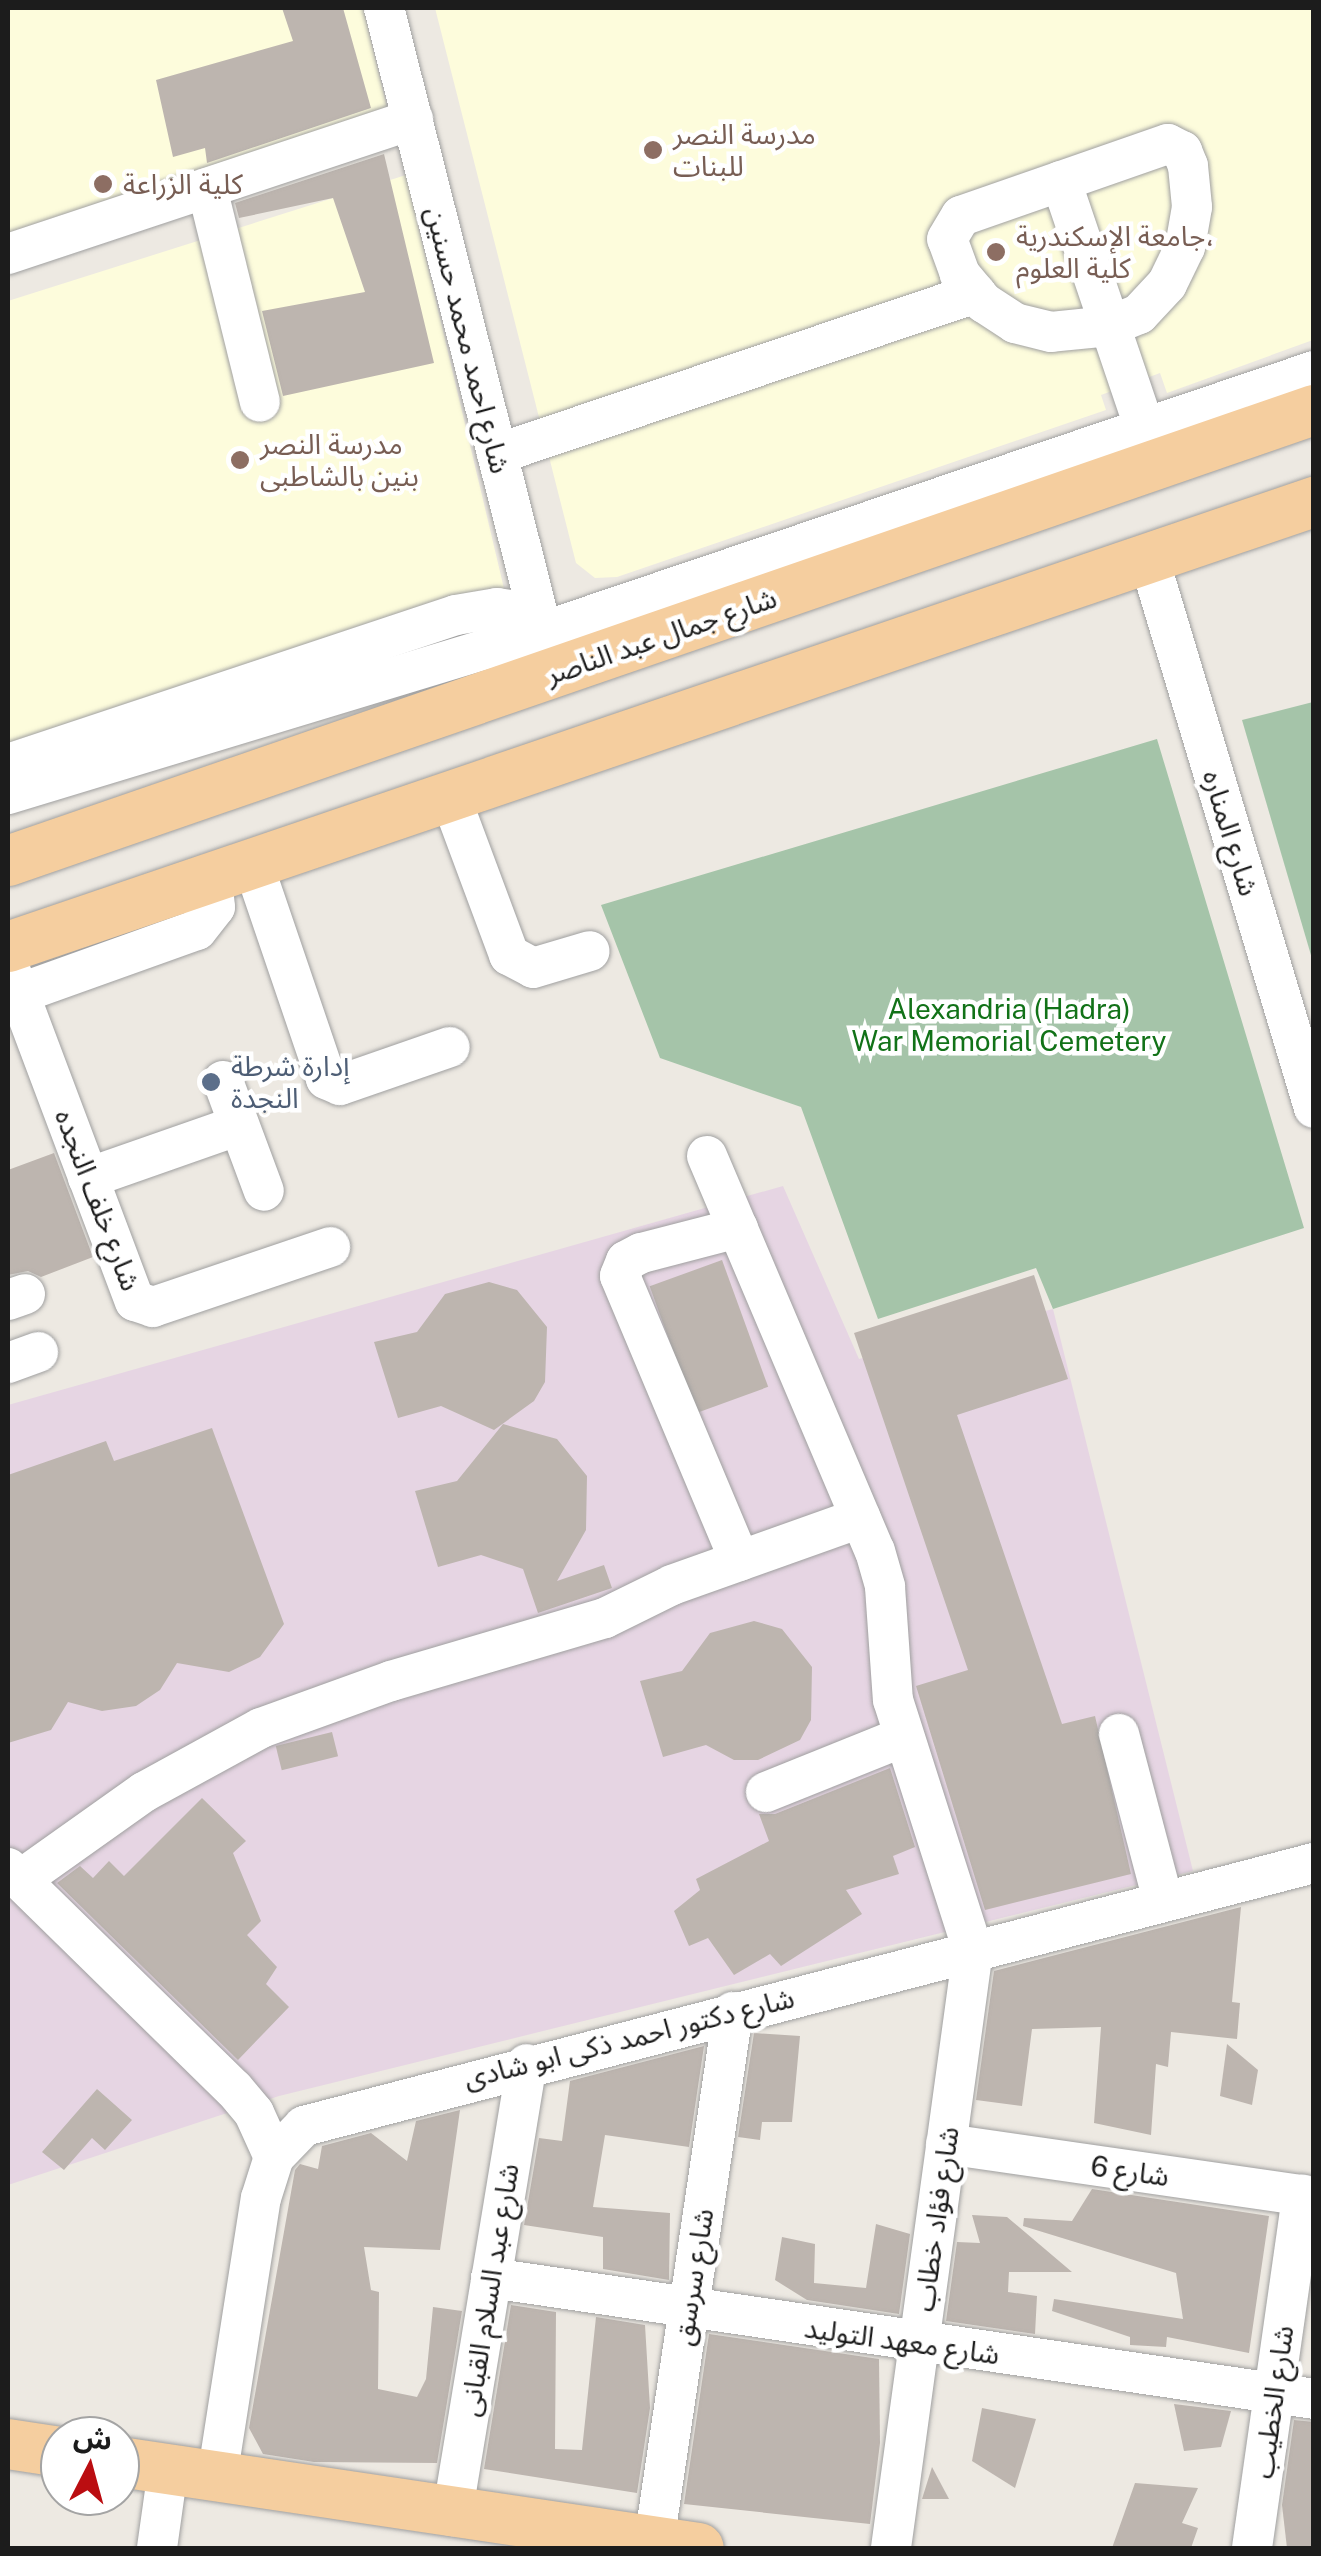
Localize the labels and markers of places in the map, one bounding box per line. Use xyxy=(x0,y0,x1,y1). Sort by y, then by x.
place label: مدرسة النصر للبنات xyxy=(673,117,816,183)
marker: مدرسة النصر للبنات xyxy=(642,139,664,161)
place label: كلية الزراعة xyxy=(123,167,243,201)
marker: كلية الزراعة xyxy=(92,173,114,195)
place label: جامعة الإسكندرية، كلية العلوم xyxy=(1016,219,1215,285)
marker: جامعة الإسكندرية، كلية العلوم xyxy=(985,241,1007,263)
place label: مدرسة النصر بنين بالشاطبى xyxy=(260,427,419,493)
marker: مدرسة النصر بنين بالشاطبى xyxy=(229,449,251,471)
place label: إدارة شرطة النجدة xyxy=(231,1049,350,1115)
marker: إدارة شرطة النجدة xyxy=(200,1071,222,1093)

